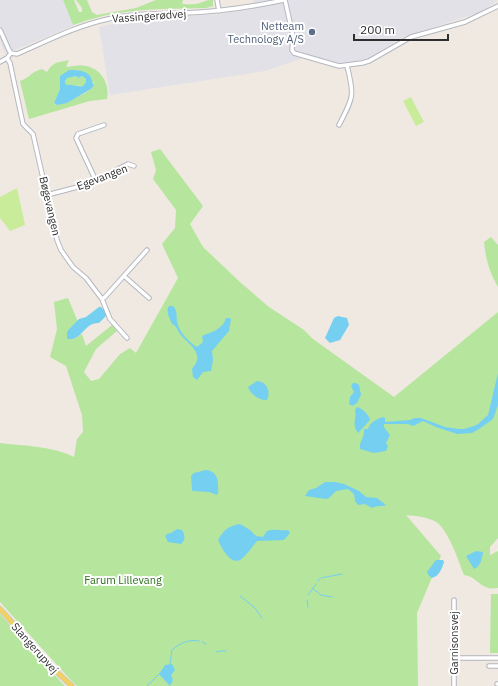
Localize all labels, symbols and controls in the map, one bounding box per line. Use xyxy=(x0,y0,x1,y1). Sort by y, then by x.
street label: Vassingerødvej xyxy=(111,6,187,26)
scale bar xyxy=(354,16,448,42)
place label: Netteam Technology A/S xyxy=(228,19,304,46)
text: 200 m xyxy=(360,22,395,37)
marker: Netteam Technology A/S xyxy=(307,27,317,37)
street label: Egevangen xyxy=(75,161,129,193)
street label: Bøgevangen xyxy=(36,175,64,237)
park label: Farum Lillevang xyxy=(84,573,162,587)
street label: Garnisonsvej xyxy=(447,611,461,675)
street label: Slangerupvej xyxy=(8,620,62,676)

